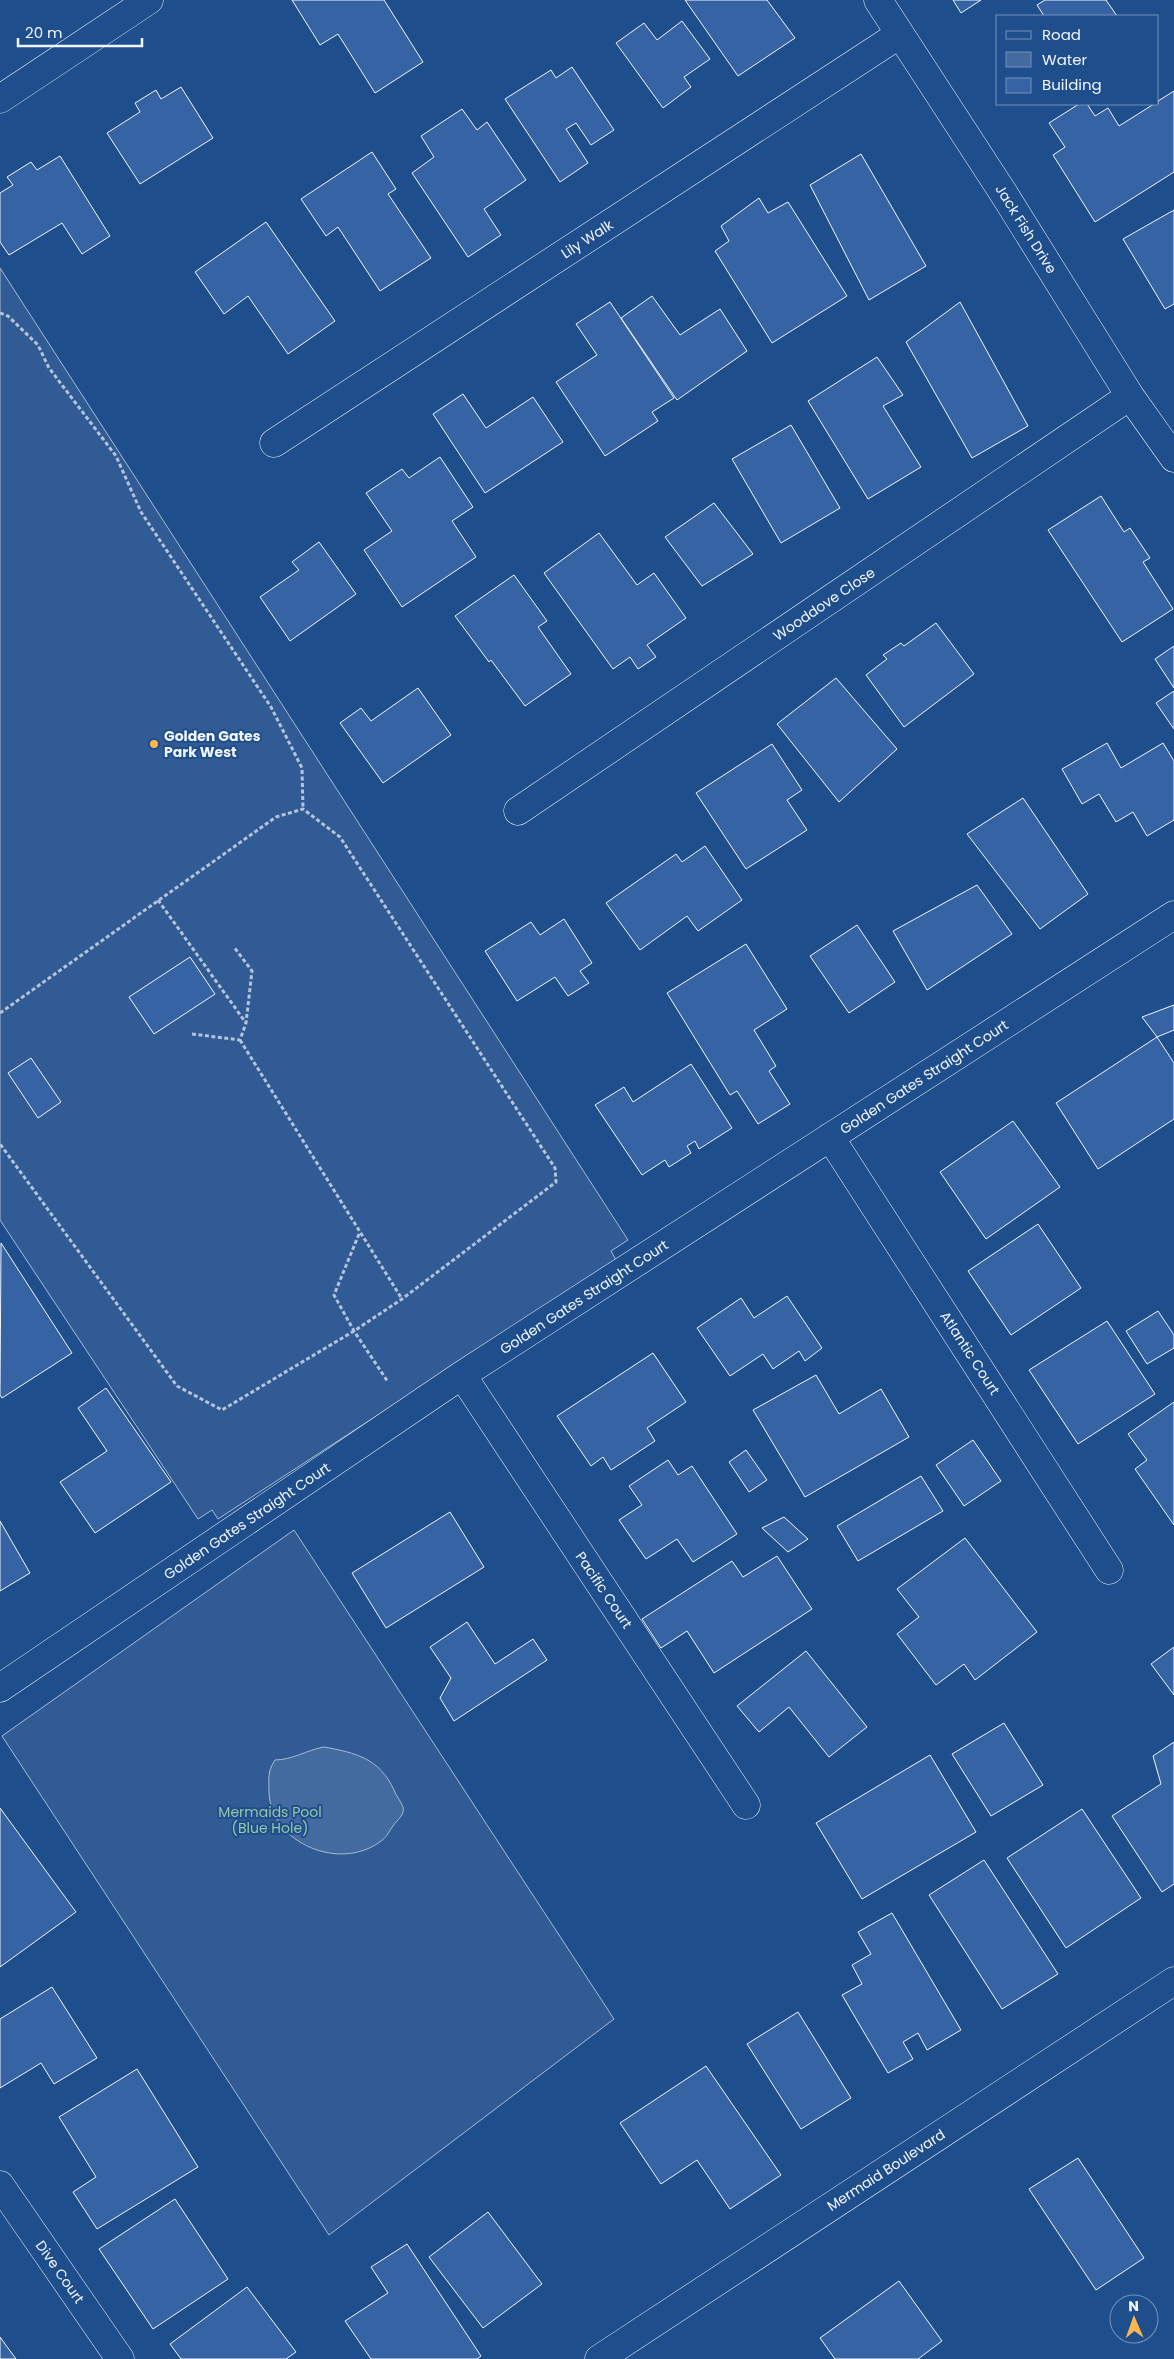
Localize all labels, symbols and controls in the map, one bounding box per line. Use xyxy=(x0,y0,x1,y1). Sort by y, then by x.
scale bar xyxy=(18,15,141,47)
legend xyxy=(996,15,1159,105)
text: 20 m xyxy=(25,22,63,43)
text: Road xyxy=(1042,24,1081,45)
text: Water xyxy=(1042,49,1088,70)
text: Building xyxy=(1042,74,1102,95)
street label: Jack Fish Drive xyxy=(991,180,1062,278)
street label: Lily Walk xyxy=(557,214,618,263)
street label: Wooddove Close xyxy=(769,562,879,646)
place label: Golden Gates Park West xyxy=(164,726,261,762)
marker: Golden Gates Park West xyxy=(148,738,160,750)
street label: Golden Gates Straight Court xyxy=(836,1015,1012,1139)
street label: Golden Gates Straight Court xyxy=(496,1235,672,1359)
street label: Atlantic Court xyxy=(935,1307,1005,1399)
street label: Golden Gates Straight Court xyxy=(160,1458,334,1584)
street label: Pacific Court xyxy=(571,1548,637,1632)
park label: Mermaids Pool (Blue Hole) xyxy=(218,1802,322,1838)
street label: Mermaid Boulevard xyxy=(823,2124,949,2216)
street label: Dive Court xyxy=(31,2236,89,2308)
north arrow xyxy=(1109,2294,1159,2344)
text: N xyxy=(1128,2296,1139,2316)

